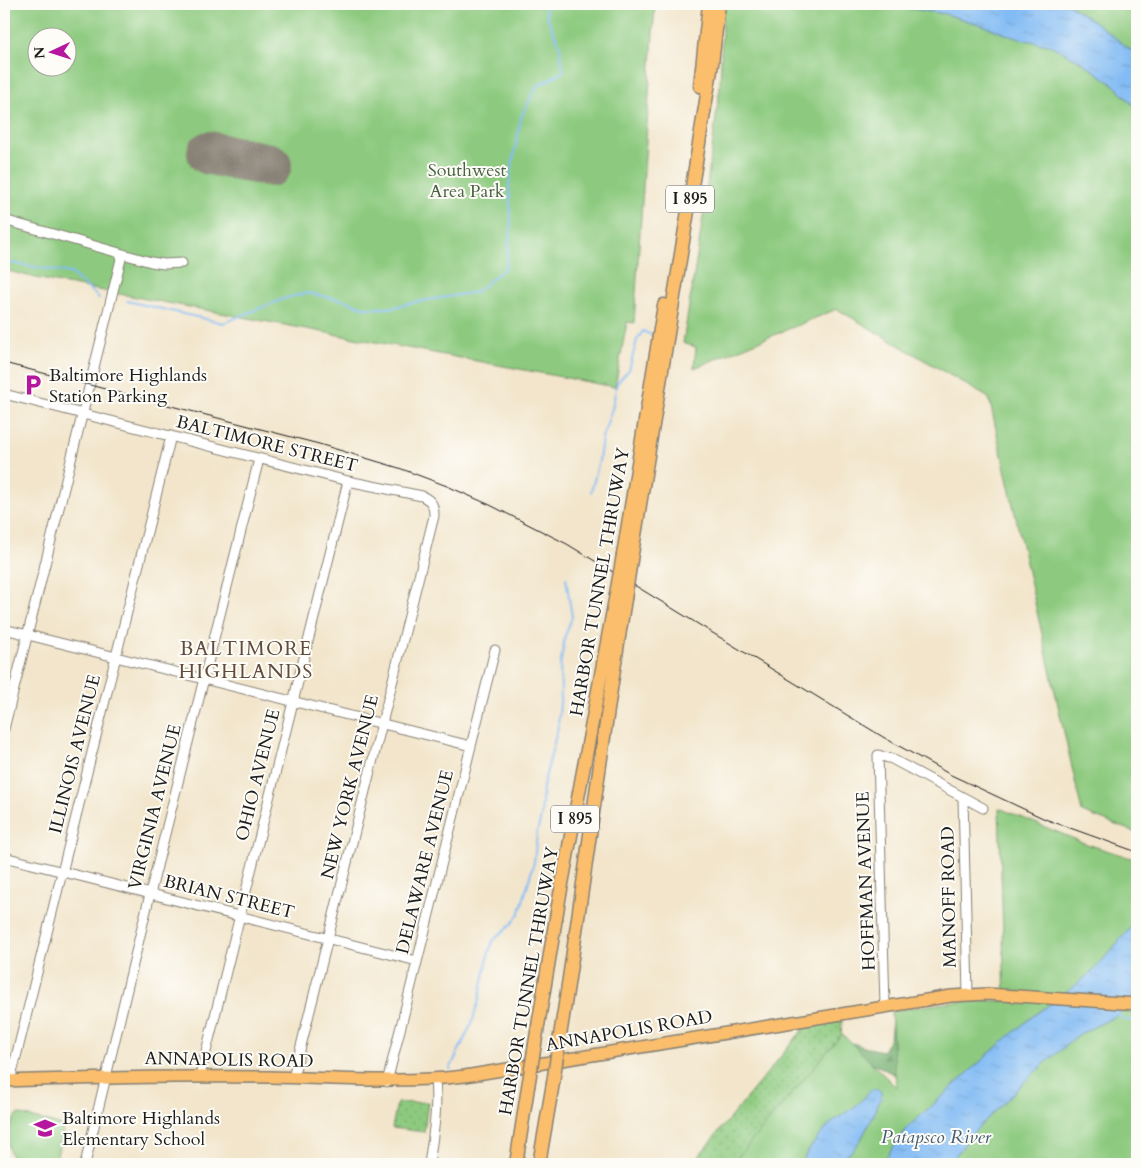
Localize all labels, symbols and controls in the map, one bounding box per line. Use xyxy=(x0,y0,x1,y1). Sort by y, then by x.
north arrow xyxy=(28,28,78,78)
text: N xyxy=(30,46,49,60)
park label: Southwest Area Park xyxy=(428,158,507,204)
road number: I 895 xyxy=(666,185,714,212)
place label: Baltimore Highlands Station Parking xyxy=(49,363,207,409)
parking icon: Baltimore Highlands Station Parking xyxy=(20,372,46,398)
street label: BALTIMORE STREET xyxy=(174,409,360,479)
street label: HARBOR TUNNEL THRUWAY xyxy=(564,445,636,718)
district label: BALTIMORE HIGHLANDS xyxy=(179,635,313,685)
street label: ILLINOIS AVENUE xyxy=(43,672,107,836)
street label: NEW YORK AVENUE xyxy=(315,692,385,882)
street label: OHIO AVENUE xyxy=(229,706,287,844)
street label: VIRGINIA AVENUE xyxy=(122,722,188,892)
street label: DELAWARE AVENUE xyxy=(390,767,460,957)
street label: HOFFMAN AVENUE xyxy=(850,791,882,971)
road number: I 895 xyxy=(551,806,599,832)
street label: MANOFF ROAD xyxy=(935,826,963,968)
street label: HARBOR TUNNEL THRUWAY xyxy=(493,844,565,1117)
street label: BRIAN STREET xyxy=(161,869,297,925)
street label: ANNAPOLIS ROAD xyxy=(544,1004,714,1058)
street label: ANNAPOLIS ROAD xyxy=(144,1046,314,1074)
place label: Baltimore Highlands Elementary School xyxy=(62,1106,220,1152)
school or university icon: Baltimore Highlands Elementary School xyxy=(32,1115,58,1141)
water label: Patapsco River xyxy=(881,1124,992,1150)

